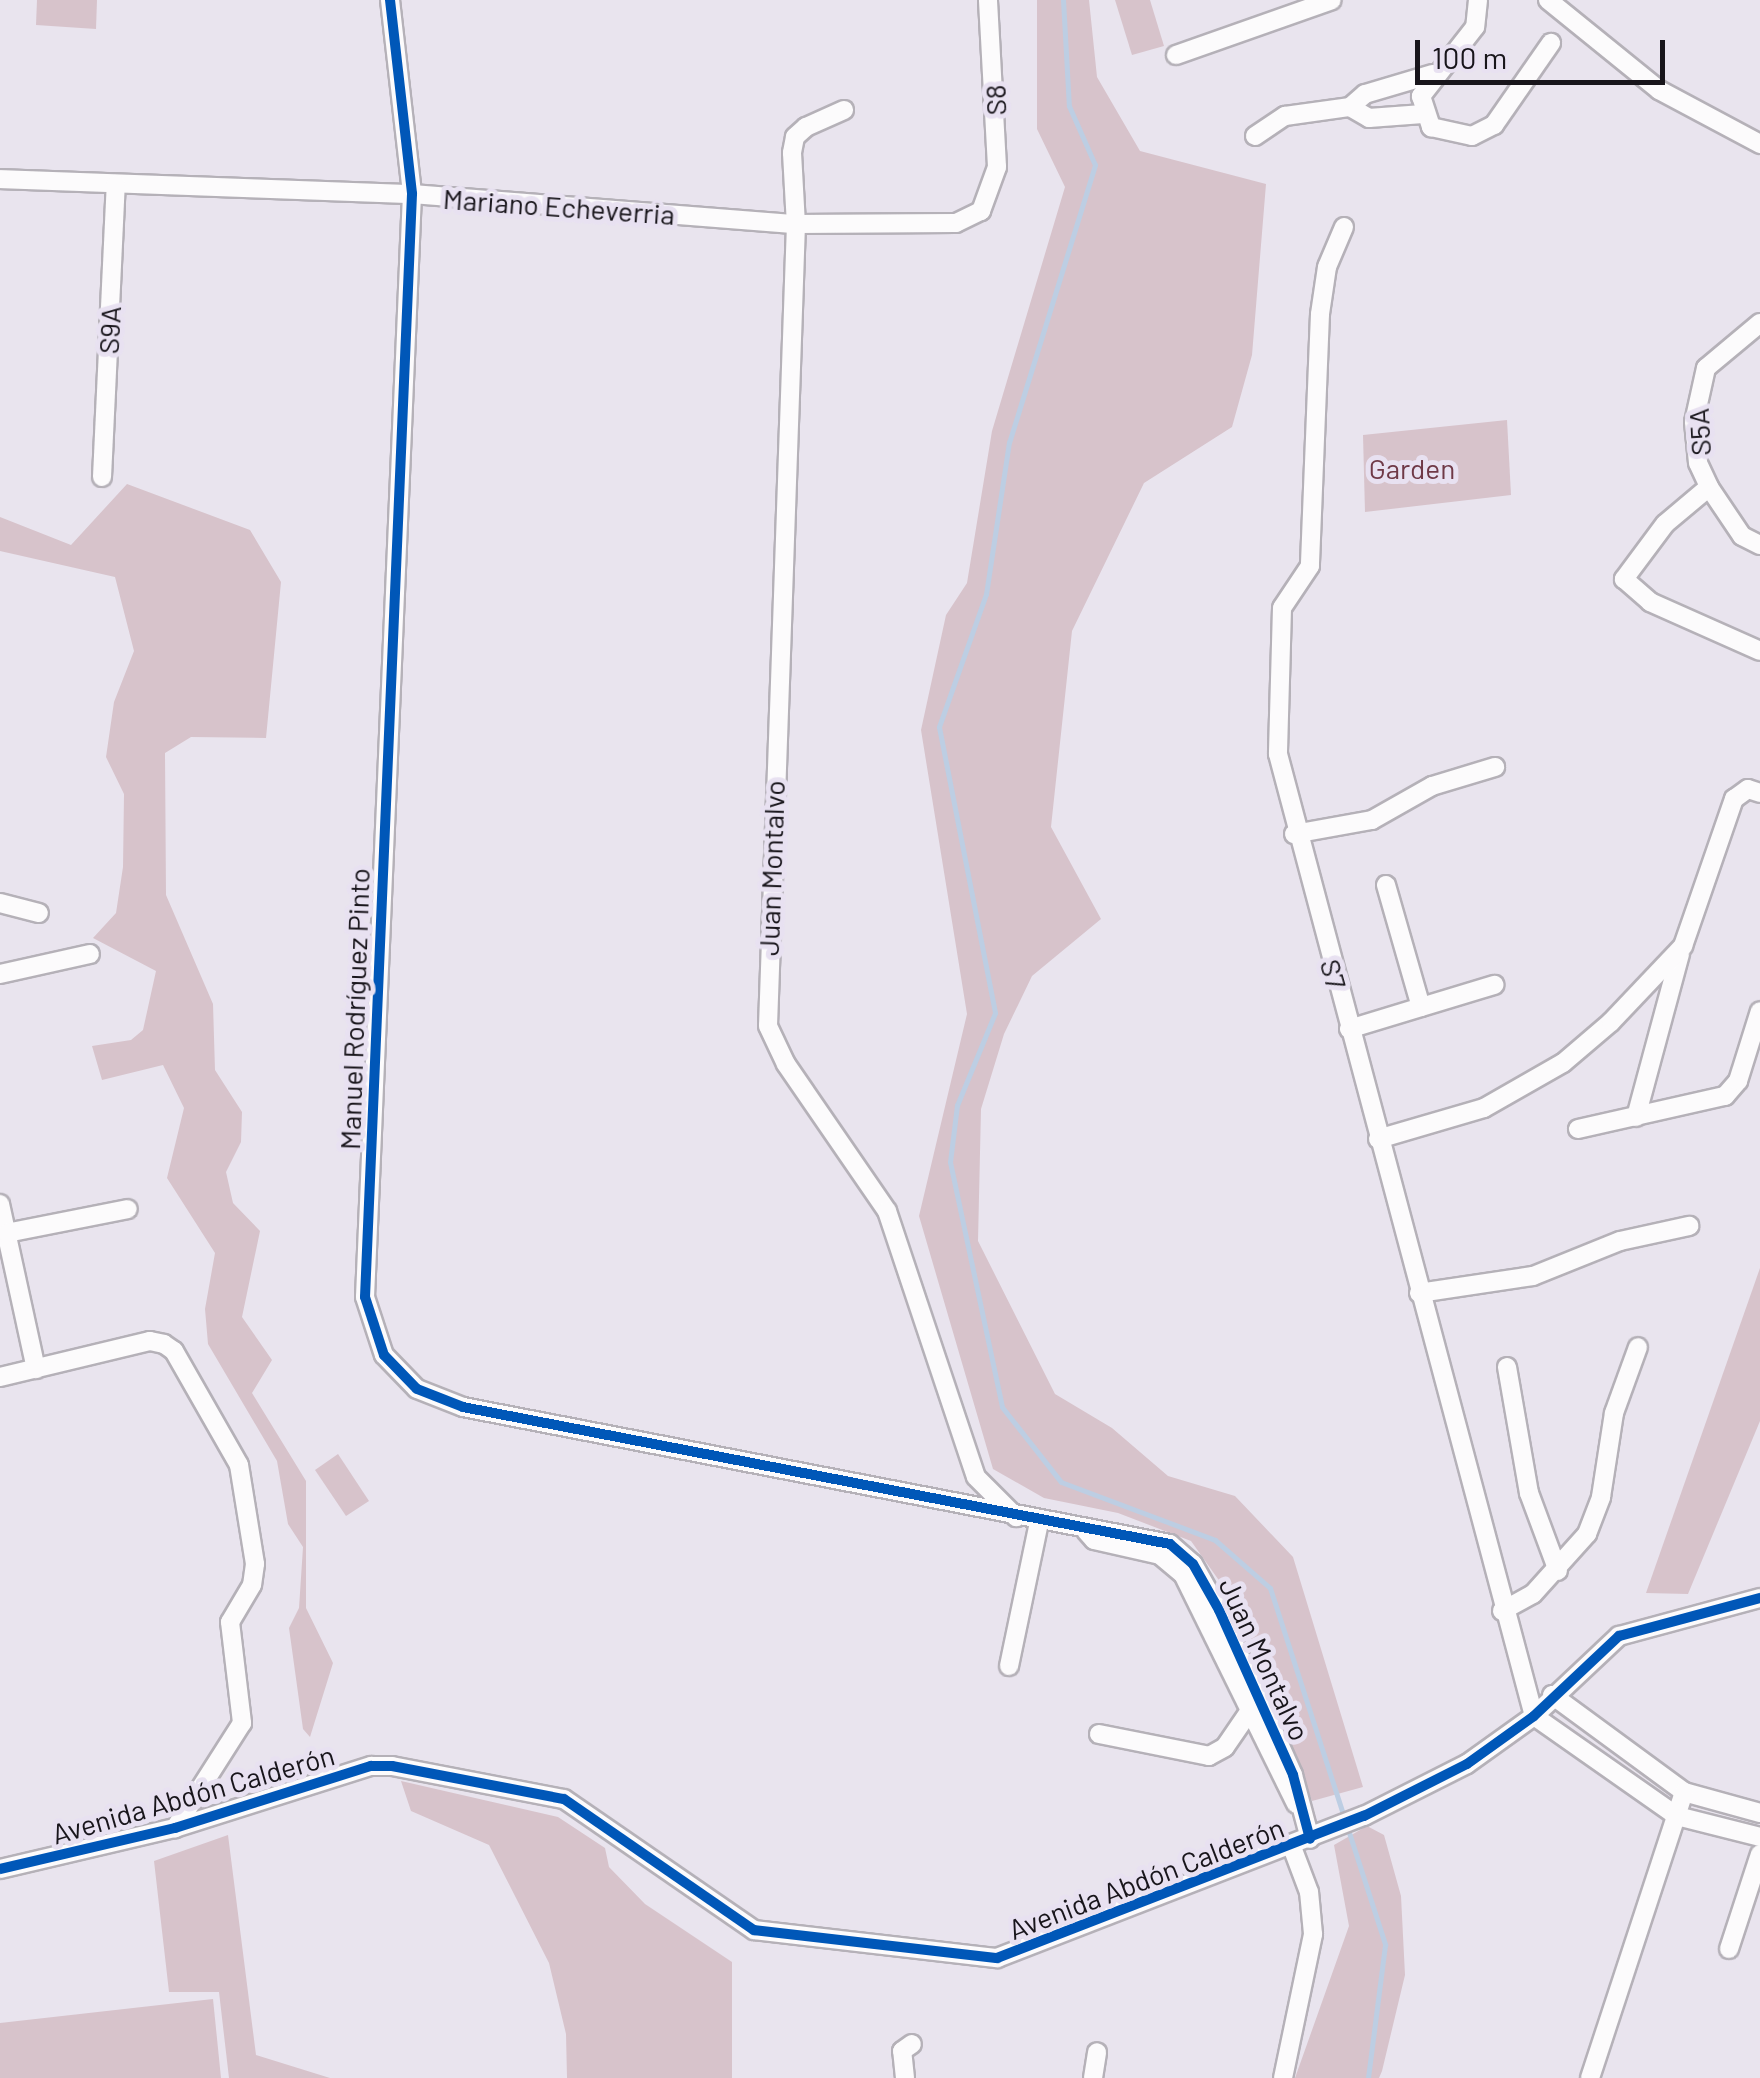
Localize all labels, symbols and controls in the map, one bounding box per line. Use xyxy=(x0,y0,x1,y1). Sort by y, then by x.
scale bar xyxy=(1420,20,1670,82)
text: 100 m xyxy=(1432,39,1507,75)
street label: S8 xyxy=(978,84,1012,116)
street label: Mariano Echeverria xyxy=(442,181,676,231)
street label: S9A xyxy=(91,305,127,355)
street label: S5A xyxy=(1681,407,1717,457)
park label: Garden xyxy=(1369,451,1455,485)
street label: Juan Montalvo xyxy=(751,780,791,956)
street label: Manuel Rodríguez Pinto xyxy=(332,868,376,1150)
street label: S7 xyxy=(1314,955,1354,993)
street label: Juan Montalvo xyxy=(1213,1572,1317,1746)
street label: Avenida Abdón Calderón xyxy=(48,1738,338,1850)
street label: Avenida Abdón Calderón xyxy=(1004,1810,1288,1946)

